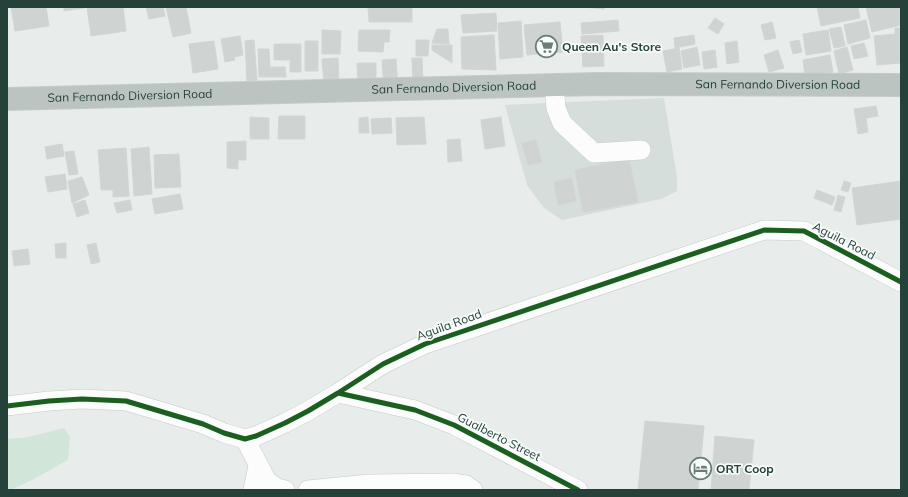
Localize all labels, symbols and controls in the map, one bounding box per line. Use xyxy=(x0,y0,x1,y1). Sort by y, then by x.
supermarket icon: Queen Au's Store xyxy=(534,34,560,60)
place label: Queen Au's Store xyxy=(562,39,662,54)
street label: San Fernando Diversion Road xyxy=(695,76,860,92)
street label: San Fernando Diversion Road xyxy=(371,78,537,97)
street label: San Fernando Diversion Road xyxy=(47,86,213,105)
street label: Aguila Road xyxy=(810,218,878,263)
street label: Aguila Road xyxy=(414,306,484,343)
street label: Gualberto Street xyxy=(455,409,543,464)
hotel icon: ORT Coop xyxy=(687,456,713,482)
place label: ORT Coop xyxy=(716,461,774,476)

